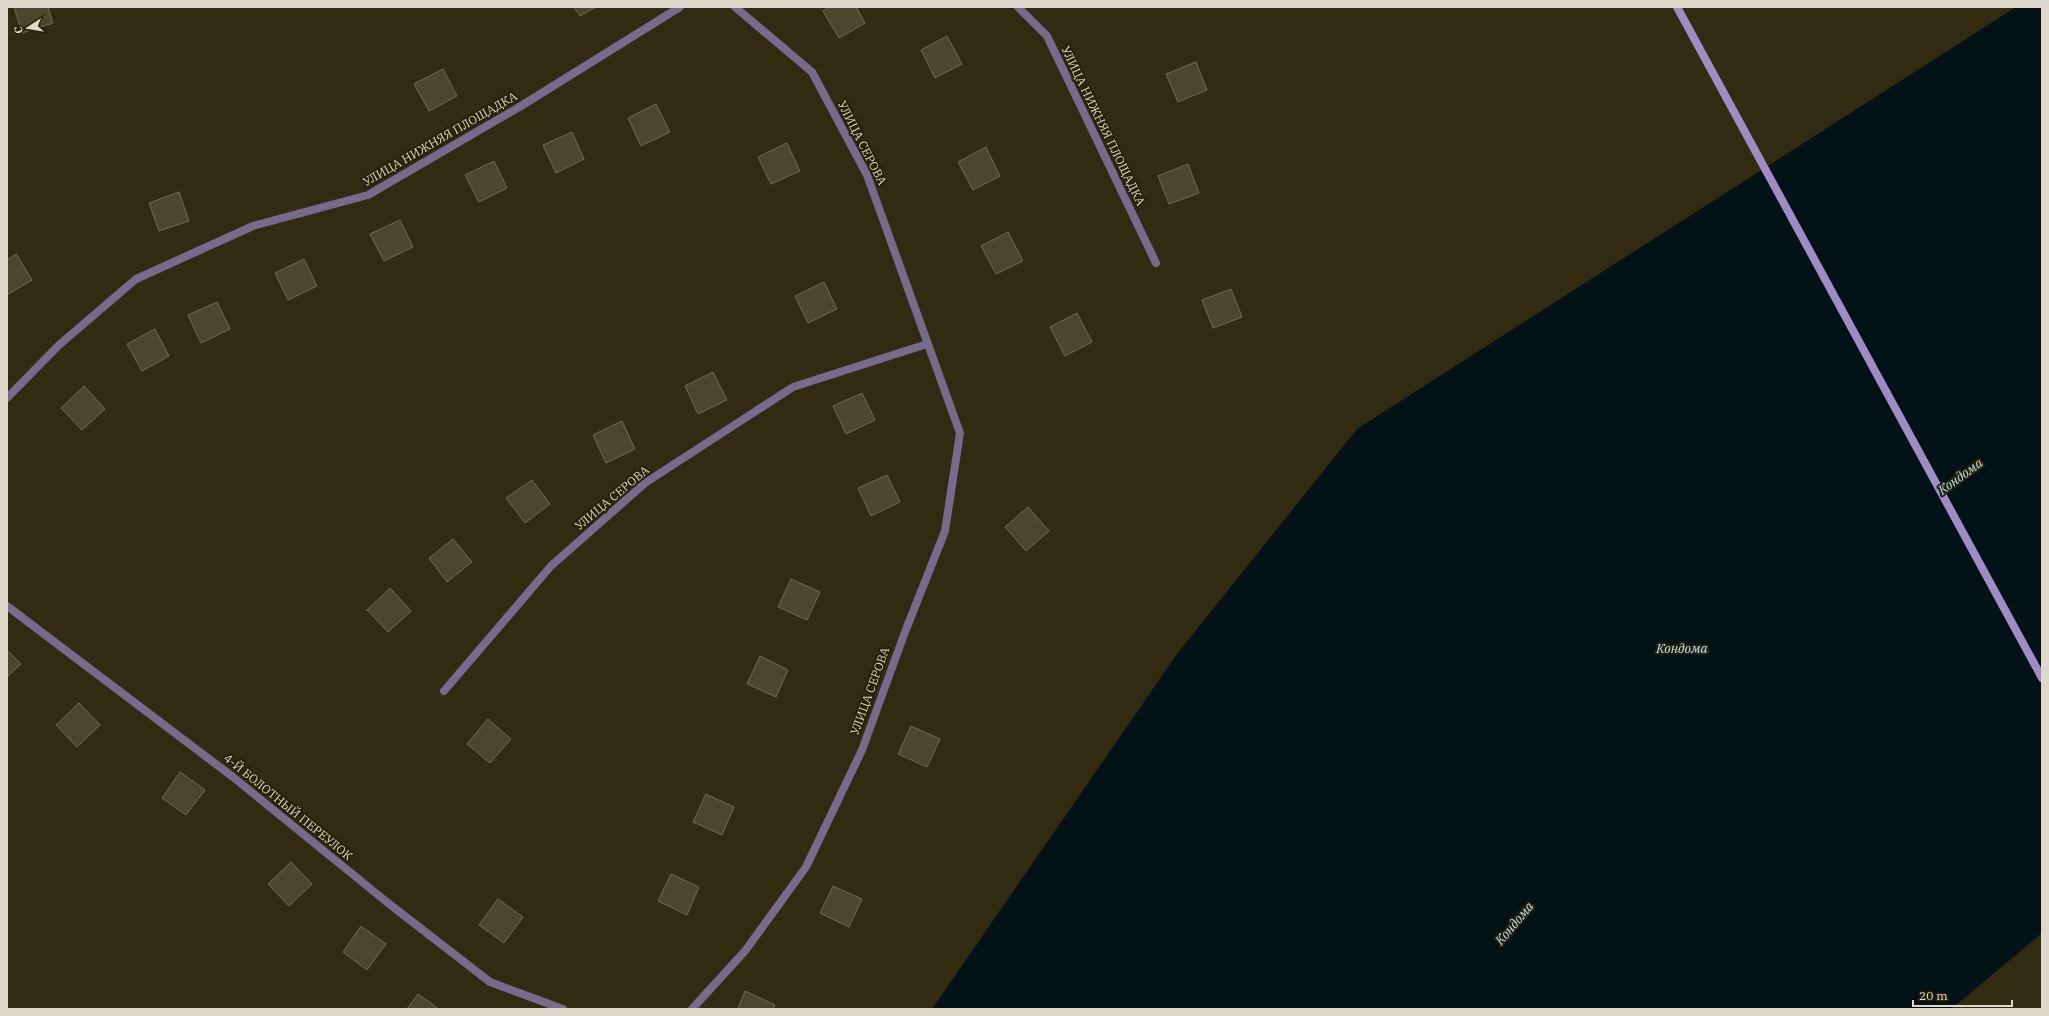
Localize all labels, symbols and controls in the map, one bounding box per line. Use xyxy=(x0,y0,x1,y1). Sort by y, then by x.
north arrow xyxy=(8,8,48,48)
text: С xyxy=(11,25,26,35)
street label: УЛИЦА НИЖНЯЯ ПЛОЩАДКА xyxy=(1058,44,1149,209)
street label: УЛИЦА НИЖНЯЯ ПЛОЩАДКА xyxy=(360,88,520,189)
street label: УЛИЦА СЕРОВА xyxy=(835,98,890,188)
water label: Кондома xyxy=(1934,454,1986,499)
street label: УЛИЦА СЕРОВА xyxy=(571,462,653,533)
water label: Кондома xyxy=(1655,640,1708,657)
street label: УЛИЦА СЕРОВА xyxy=(847,644,893,737)
street label: 4-Й БОЛОТНЫЙ ПЕРЕУЛОК xyxy=(221,750,356,864)
water label: Кондома xyxy=(1491,898,1537,949)
scale bar xyxy=(1913,982,2012,1008)
text: 20 m xyxy=(1919,988,1948,1003)

